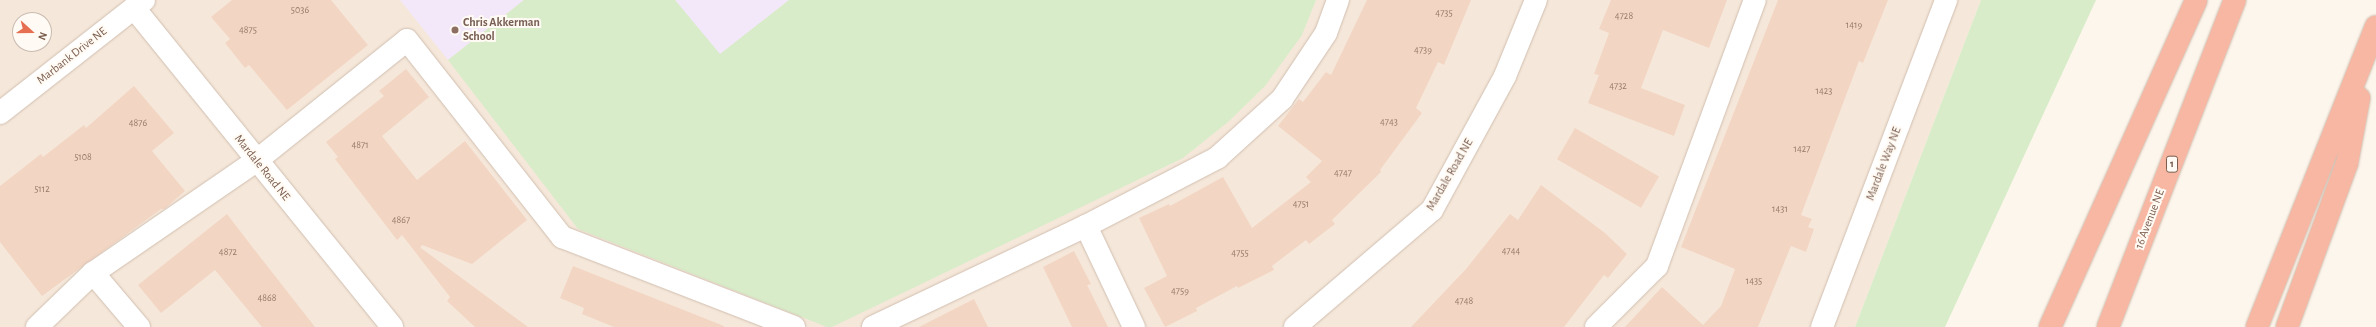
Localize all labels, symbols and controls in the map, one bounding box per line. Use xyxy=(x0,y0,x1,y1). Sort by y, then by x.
house number: 5036 xyxy=(291,5,309,17)
house number: 4735 xyxy=(1435,8,1453,20)
house number: 4728 xyxy=(1615,11,1633,23)
north arrow xyxy=(12,12,52,52)
place label: Chris Akkerman School xyxy=(463,16,540,44)
house number: 1419 xyxy=(1846,20,1862,32)
street label: Marbank Drive NE xyxy=(34,24,110,88)
house number: 4875 xyxy=(239,25,257,37)
marker: Chris Akkerman School xyxy=(450,25,460,35)
house number: 4739 xyxy=(1414,45,1432,57)
house number: 4732 xyxy=(1609,81,1627,93)
house number: 1423 xyxy=(1816,86,1832,98)
house number: 4743 xyxy=(1380,117,1398,129)
house number: 4876 xyxy=(129,118,147,130)
street label: Mardale Way NE xyxy=(1863,125,1905,203)
street label: Mardale Road NE xyxy=(231,132,293,204)
street label: Mardale Road NE xyxy=(1424,136,1476,214)
house number: 4871 xyxy=(351,140,369,152)
house number: 1427 xyxy=(1794,144,1810,156)
house number: 5108 xyxy=(74,152,92,164)
road number: 1 xyxy=(2166,155,2178,173)
house number: 4747 xyxy=(1334,168,1352,180)
house number: 5112 xyxy=(34,184,50,196)
street label: 16 Avenue NE xyxy=(2132,187,2168,251)
house number: 4751 xyxy=(1293,199,1309,211)
house number: 1431 xyxy=(1772,204,1788,216)
house number: 4867 xyxy=(392,215,410,227)
house number: 4744 xyxy=(1502,246,1520,258)
house number: 4872 xyxy=(219,247,237,259)
house number: 4755 xyxy=(1231,248,1249,260)
house number: 1435 xyxy=(1746,276,1762,288)
house number: 4759 xyxy=(1171,286,1189,298)
house number: 4868 xyxy=(258,293,276,305)
house number: 4748 xyxy=(1455,296,1473,308)

